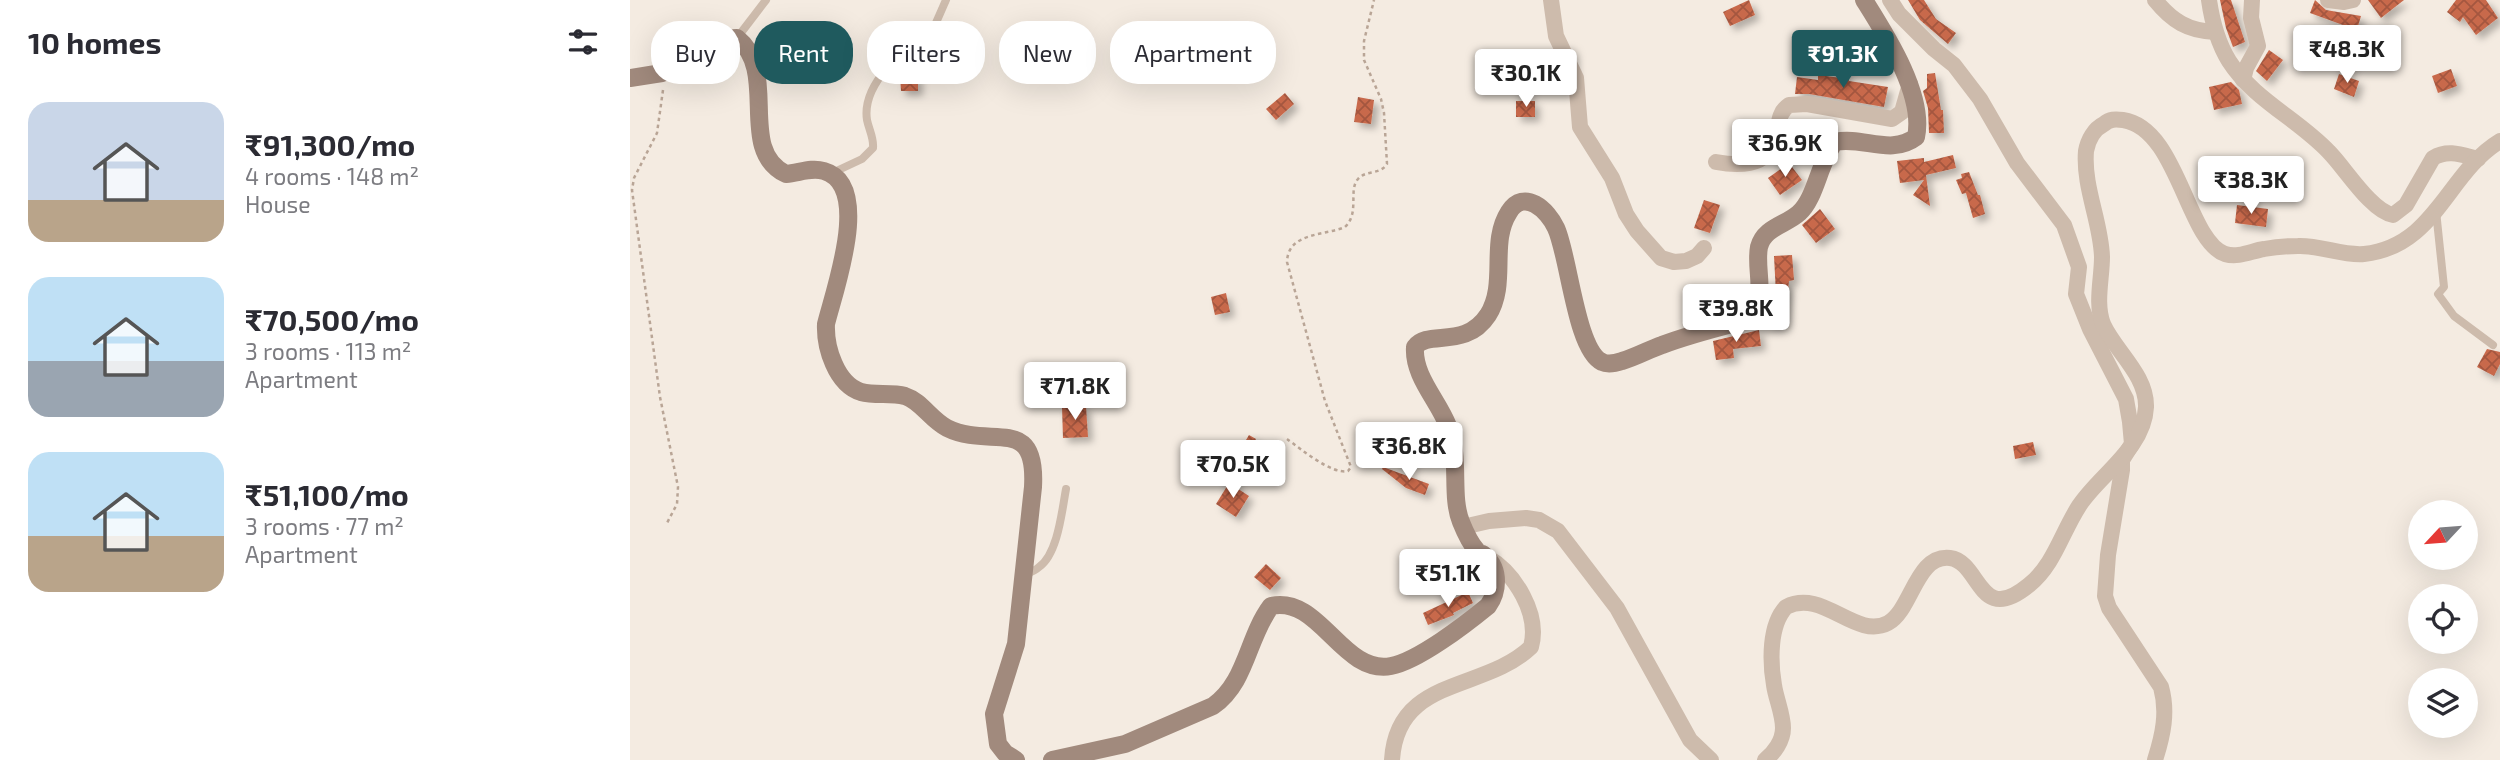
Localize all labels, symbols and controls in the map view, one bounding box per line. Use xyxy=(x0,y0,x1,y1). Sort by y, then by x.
chip: Buy xyxy=(651,21,740,84)
chip: Rent xyxy=(754,21,853,84)
chip: Filters xyxy=(867,21,985,84)
chip: New xyxy=(999,21,1096,84)
chip: Apartment xyxy=(1110,21,1276,84)
icon: filters xyxy=(564,23,602,61)
text: 10 homes xyxy=(28,24,161,60)
pin: ₹48.3K xyxy=(2290,25,2404,85)
pin: ₹91.3K xyxy=(1786,31,1900,90)
text: ₹48.3K xyxy=(2309,34,2385,62)
text: ₹91.3K xyxy=(1808,39,1878,67)
pin: ₹30.1K xyxy=(1469,50,1583,109)
text: ₹30.1K xyxy=(1491,58,1561,86)
pin: ₹36.9K xyxy=(1728,120,1842,179)
text: ₹91,300/mo xyxy=(245,126,415,162)
text: ₹36.9K xyxy=(1748,128,1822,156)
icon: home xyxy=(84,130,168,214)
pin: ₹38.3K xyxy=(2194,156,2308,216)
text: 4 rooms · 148 m² xyxy=(245,162,419,190)
text: ₹38.3K xyxy=(2214,165,2288,193)
text: House xyxy=(245,190,311,218)
pin: ₹39.8K xyxy=(1679,284,1793,344)
text: ₹39.8K xyxy=(1699,293,1773,321)
text: ₹70,500/mo xyxy=(245,301,419,337)
icon: home xyxy=(84,305,168,389)
text: 3 rooms · 113 m² xyxy=(245,337,411,365)
pin: ₹71.8K xyxy=(1018,362,1132,422)
text: Apartment xyxy=(245,365,358,393)
text: ₹71.8K xyxy=(1040,371,1110,399)
pin: ₹36.8K xyxy=(1352,422,1466,482)
text: ₹36.8K xyxy=(1372,431,1446,459)
pin: ₹70.5K xyxy=(1176,440,1290,500)
text: ₹70.5K xyxy=(1196,449,1270,477)
text: ₹51,100/mo xyxy=(245,476,409,512)
icon: home xyxy=(84,480,168,564)
north arrow xyxy=(2408,500,2478,570)
map controls xyxy=(2408,500,2478,738)
text: 3 rooms · 77 m² xyxy=(245,512,404,540)
text: Apartment xyxy=(245,540,358,568)
pin: ₹51.1K xyxy=(1391,550,1505,609)
text: ₹51.1K xyxy=(1415,558,1481,586)
button: locate xyxy=(2408,584,2478,654)
button: layers xyxy=(2408,668,2478,738)

